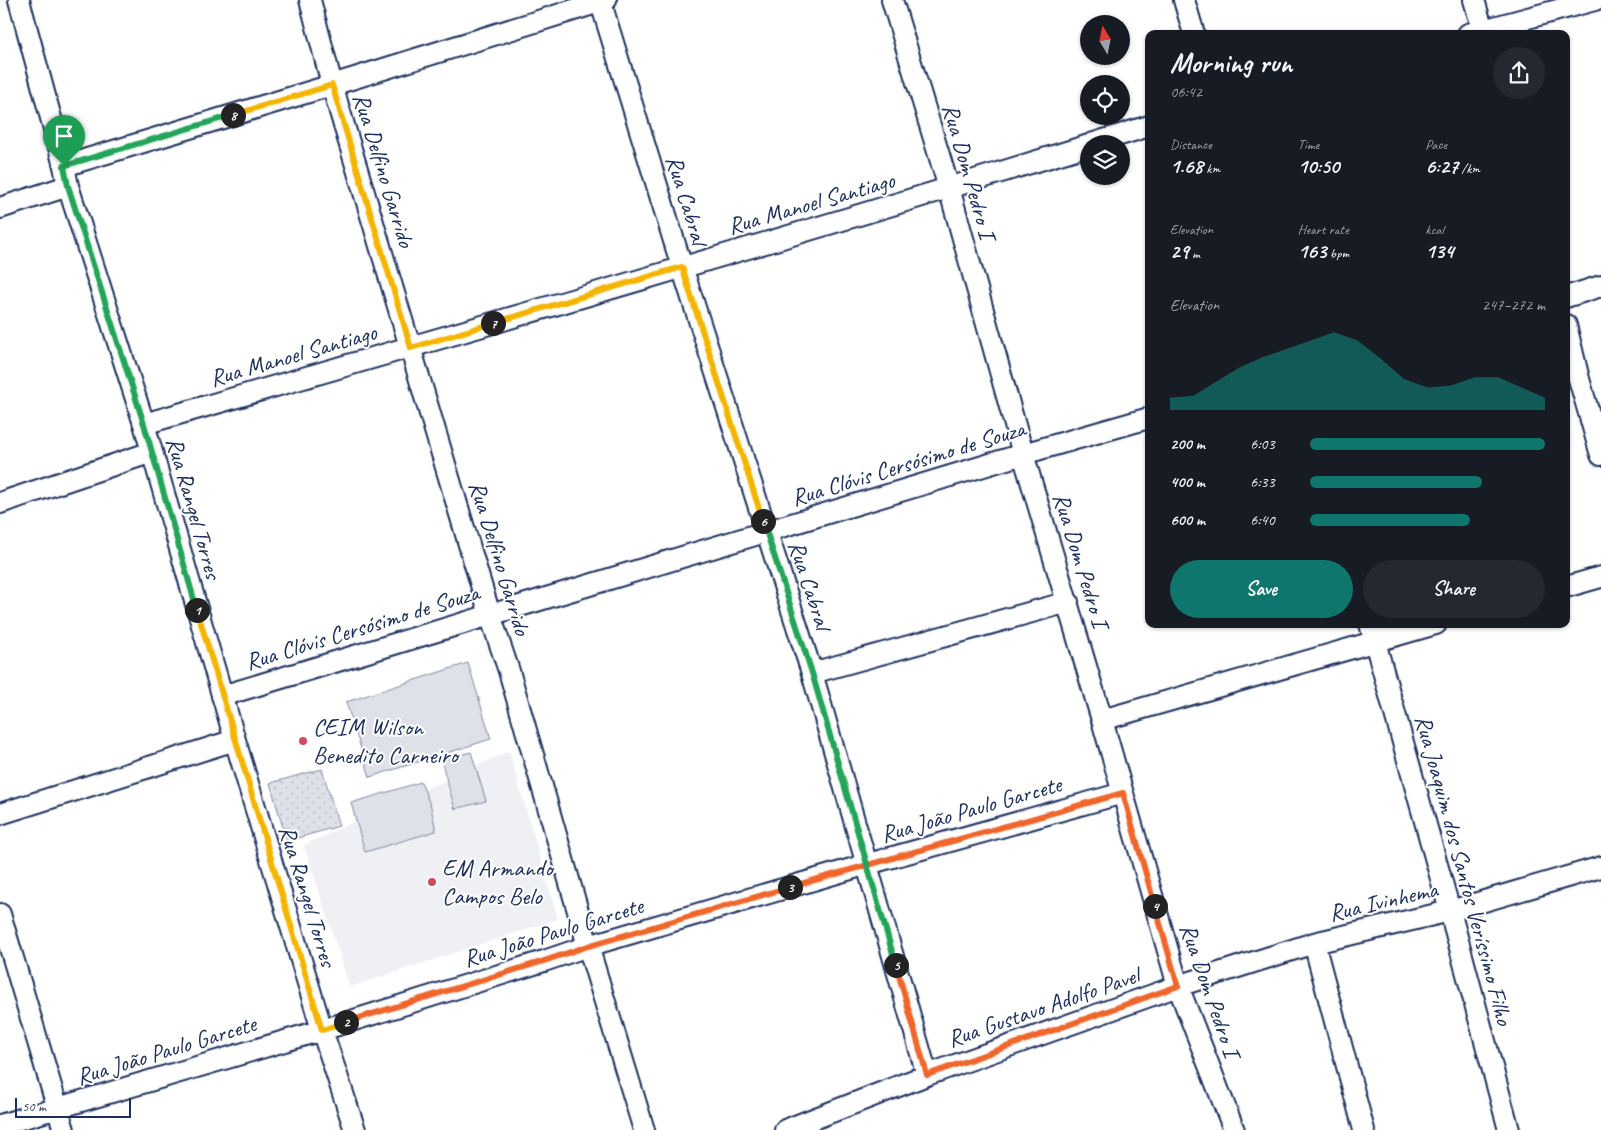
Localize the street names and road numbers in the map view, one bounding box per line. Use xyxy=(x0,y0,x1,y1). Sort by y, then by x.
street label: Rua Delfino Garrido xyxy=(346,89,422,252)
street label: Rua Dom Pedro I xyxy=(935,100,1004,247)
street label: Rua Cabral xyxy=(659,152,716,252)
street label: Rua Manoel Santiago xyxy=(724,164,899,241)
street label: Rua Manoel Santiago xyxy=(206,316,381,393)
street label: Rua Clóvis Cersósimo de Souza xyxy=(788,413,1030,513)
street label: Rua Rangel Torres xyxy=(159,434,229,584)
street label: Rua Delfino Garrido xyxy=(462,477,538,640)
street label: Rua Dom Pedro I xyxy=(1046,489,1117,636)
street label: Rua Cabral xyxy=(782,537,840,637)
street label: Rua Clóvis Cersósimo de Souza xyxy=(242,577,484,677)
street label: Rua Joaquim dos Santos Veríssimo Filho xyxy=(1408,712,1520,1030)
street label: Rua João Paulo Garcete xyxy=(877,768,1067,849)
street label: Rua Rangel Torres xyxy=(272,822,344,972)
street label: Rua Ivinhema xyxy=(1326,874,1442,928)
street label: Rua João Paulo Garcete xyxy=(459,890,649,974)
street label: Rua Dom Pedro I xyxy=(1173,919,1249,1066)
street label: Rua Gustavo Adolfo Pavel xyxy=(943,959,1147,1054)
street label: Rua João Paulo Garcete xyxy=(72,1008,262,1092)

